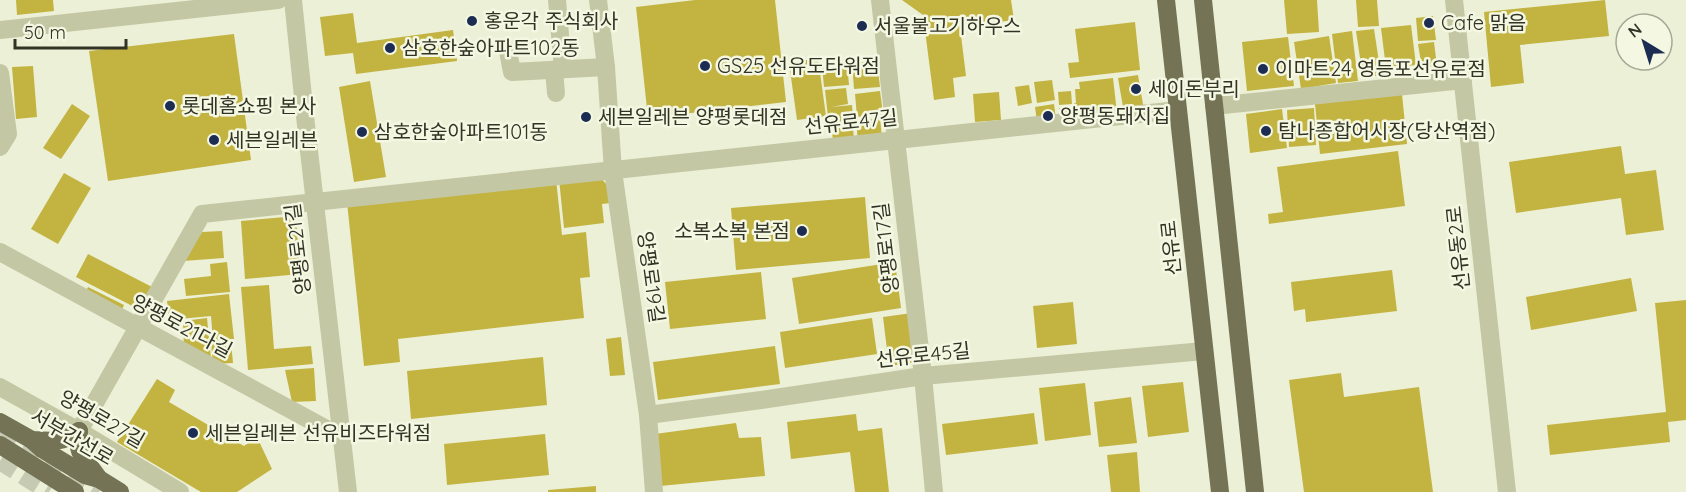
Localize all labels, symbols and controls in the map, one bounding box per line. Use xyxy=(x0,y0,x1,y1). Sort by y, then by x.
place label: 홍운각 주식회사 xyxy=(484,8,618,33)
place label: Cafe 맑음 xyxy=(1441,10,1526,35)
scale bar xyxy=(15,12,126,50)
north arrow xyxy=(1614,12,1674,72)
place label: 서울불고기하우스 xyxy=(874,13,1021,38)
marker: 홍운각 주식회사 xyxy=(465,14,479,28)
marker: Cafe 맑음 xyxy=(1422,16,1436,30)
marker: 서울불고기하우스 xyxy=(855,19,869,33)
text: N xyxy=(1624,19,1646,42)
text: 50 m xyxy=(24,21,66,44)
place label: 삼호한숲아파트102동 xyxy=(402,35,580,60)
marker: 삼호한숲아파트102동 xyxy=(383,41,397,55)
place label: GS25 선유도타워점 xyxy=(717,53,880,78)
place label: 이마트24 영등포선유로점 xyxy=(1275,56,1486,81)
marker: GS25 선유도타워점 xyxy=(698,59,712,73)
marker: 이마트24 영등포선유로점 xyxy=(1256,62,1270,76)
place label: 세이돈부리 xyxy=(1148,76,1240,101)
marker: 세이돈부리 xyxy=(1129,82,1143,96)
place label: 롯데홈쇼핑 본사 xyxy=(182,93,316,118)
marker: 롯데홈쇼핑 본사 xyxy=(163,99,177,113)
place label: 양평동돼지집 xyxy=(1060,103,1170,128)
place label: 세븐일레븐 양평롯데점 xyxy=(598,104,787,129)
street label: 선유로47길 xyxy=(803,104,899,139)
marker: 양평동돼지집 xyxy=(1041,109,1055,123)
marker: 세븐일레븐 양평롯데점 xyxy=(579,110,593,124)
place label: 탐나종합어시장(당산역점) xyxy=(1278,118,1495,143)
place label: 삼호한숲아파트101동 xyxy=(374,119,548,144)
marker: 탐나종합어시장(당산역점) xyxy=(1259,124,1273,138)
marker: 삼호한숲아파트101동 xyxy=(355,125,369,139)
place label: 세븐일레븐 xyxy=(226,127,318,152)
marker: 세븐일레븐 xyxy=(207,133,221,147)
street label: 양평로17길 xyxy=(868,201,903,295)
street label: 양평로21길 xyxy=(279,202,316,296)
street label: 선유동2로 xyxy=(1441,205,1474,291)
place label: 소복소복 본점 xyxy=(674,218,790,243)
street label: 선유로 xyxy=(1155,219,1186,277)
marker: 소복소복 본점 xyxy=(795,224,809,238)
street label: 양평로19길 xyxy=(633,230,670,324)
street label: 양평로21다길 xyxy=(128,289,237,363)
street label: 선유로45길 xyxy=(874,337,972,372)
street label: 양평로27길 xyxy=(55,384,149,453)
street label: 서부간선로 xyxy=(26,403,118,470)
place label: 세븐일레븐 선유비즈타워점 xyxy=(205,420,431,445)
marker: 세븐일레븐 선유비즈타워점 xyxy=(186,426,200,440)

